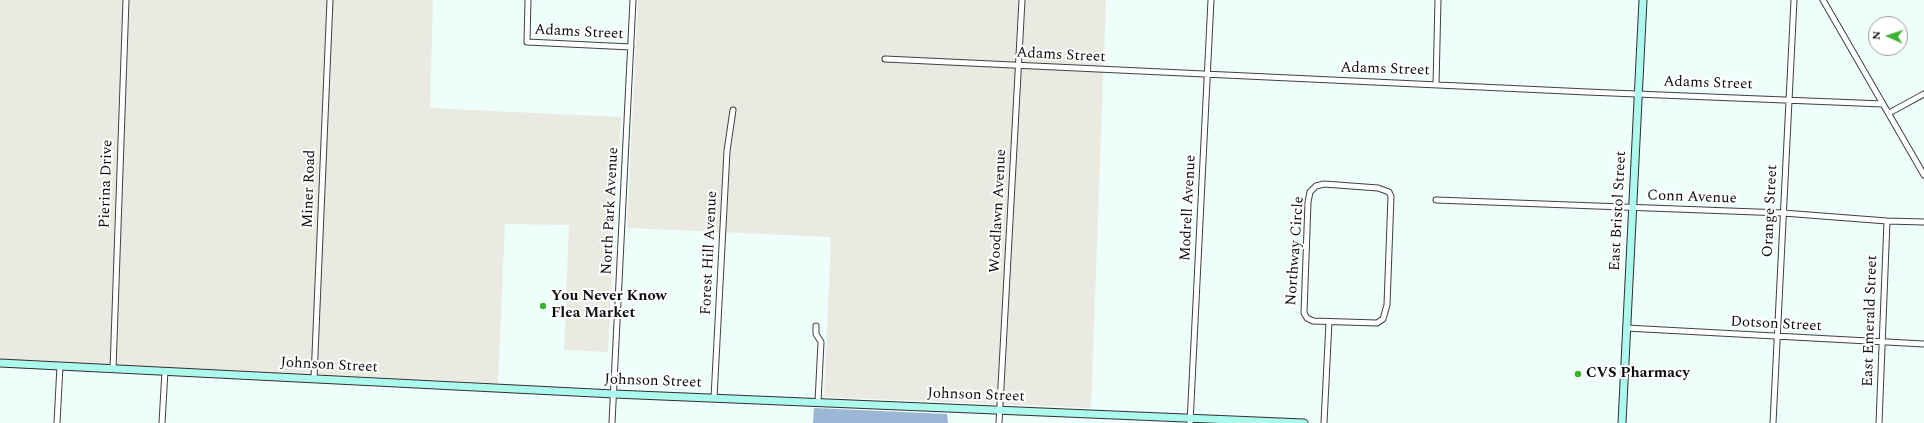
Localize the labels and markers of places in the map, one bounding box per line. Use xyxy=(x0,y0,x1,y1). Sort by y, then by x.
place label: You Never Know Flea Market xyxy=(551,288,667,323)
marker: You Never Know Flea Market xyxy=(538,301,548,311)
place label: CVS Pharmacy xyxy=(1586,365,1690,383)
marker: CVS Pharmacy xyxy=(1573,369,1583,379)

